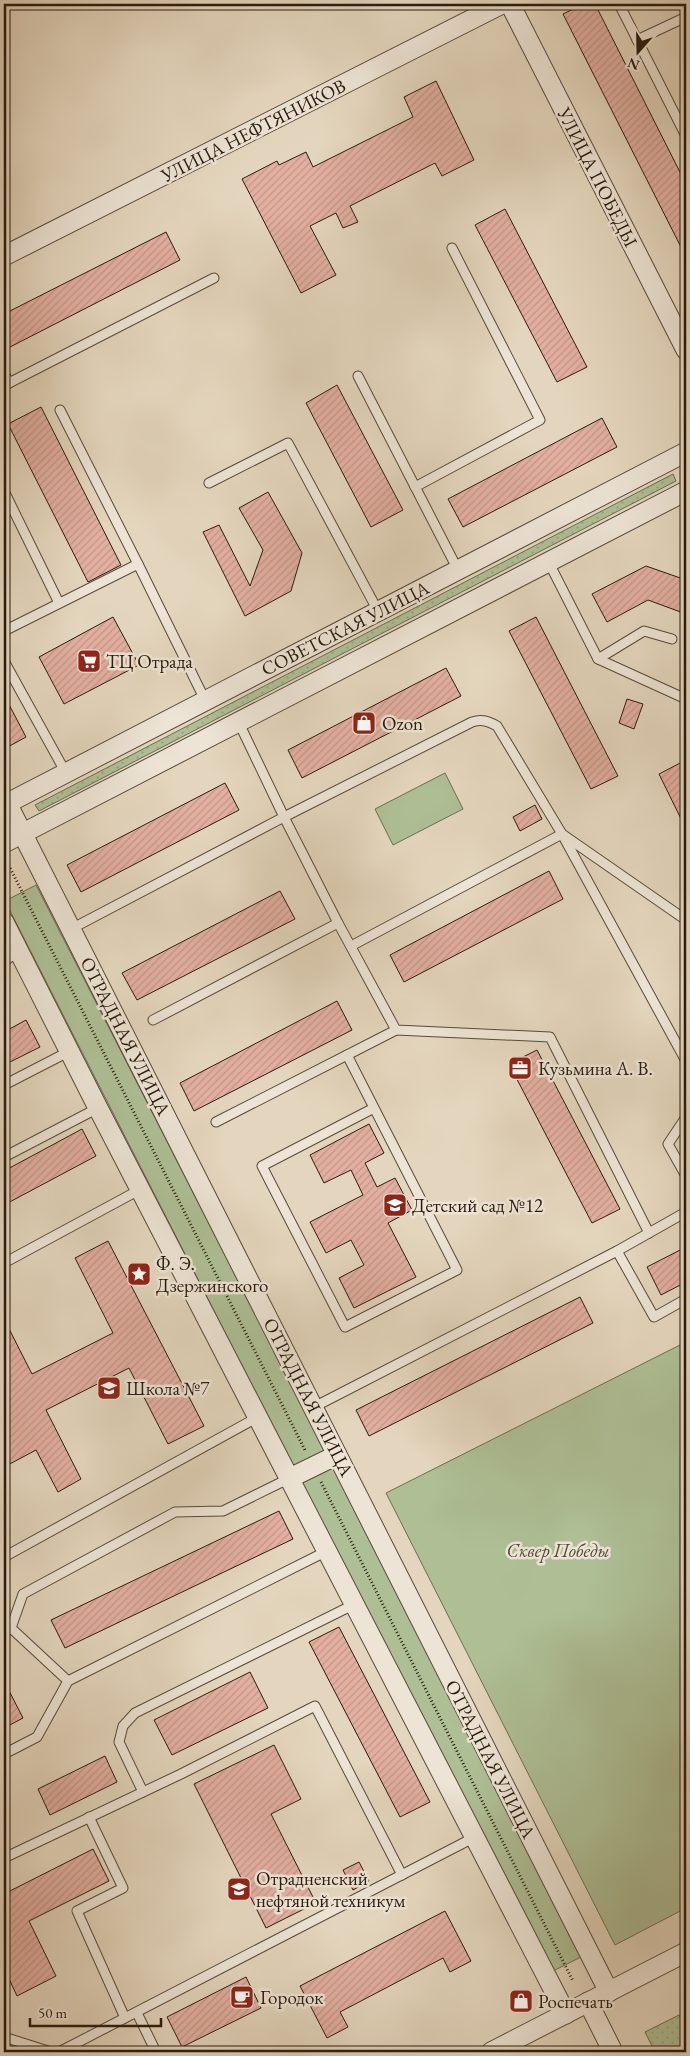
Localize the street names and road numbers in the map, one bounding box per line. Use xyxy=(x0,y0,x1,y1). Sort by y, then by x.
street label: УЛИЦА НЕФТЯНИКОВ xyxy=(156,73,350,188)
street label: УЛИЦА ПОБЕДЫ xyxy=(551,102,644,252)
street label: СОВЕТСКАЯ УЛИЦА xyxy=(257,575,434,682)
street label: ОТРАДНАЯ УЛИЦА xyxy=(75,953,177,1120)
street label: ОТРАДНАЯ УЛИЦА xyxy=(258,1314,360,1481)
street label: ОТРАДНАЯ УЛИЦА xyxy=(440,1676,542,1843)

